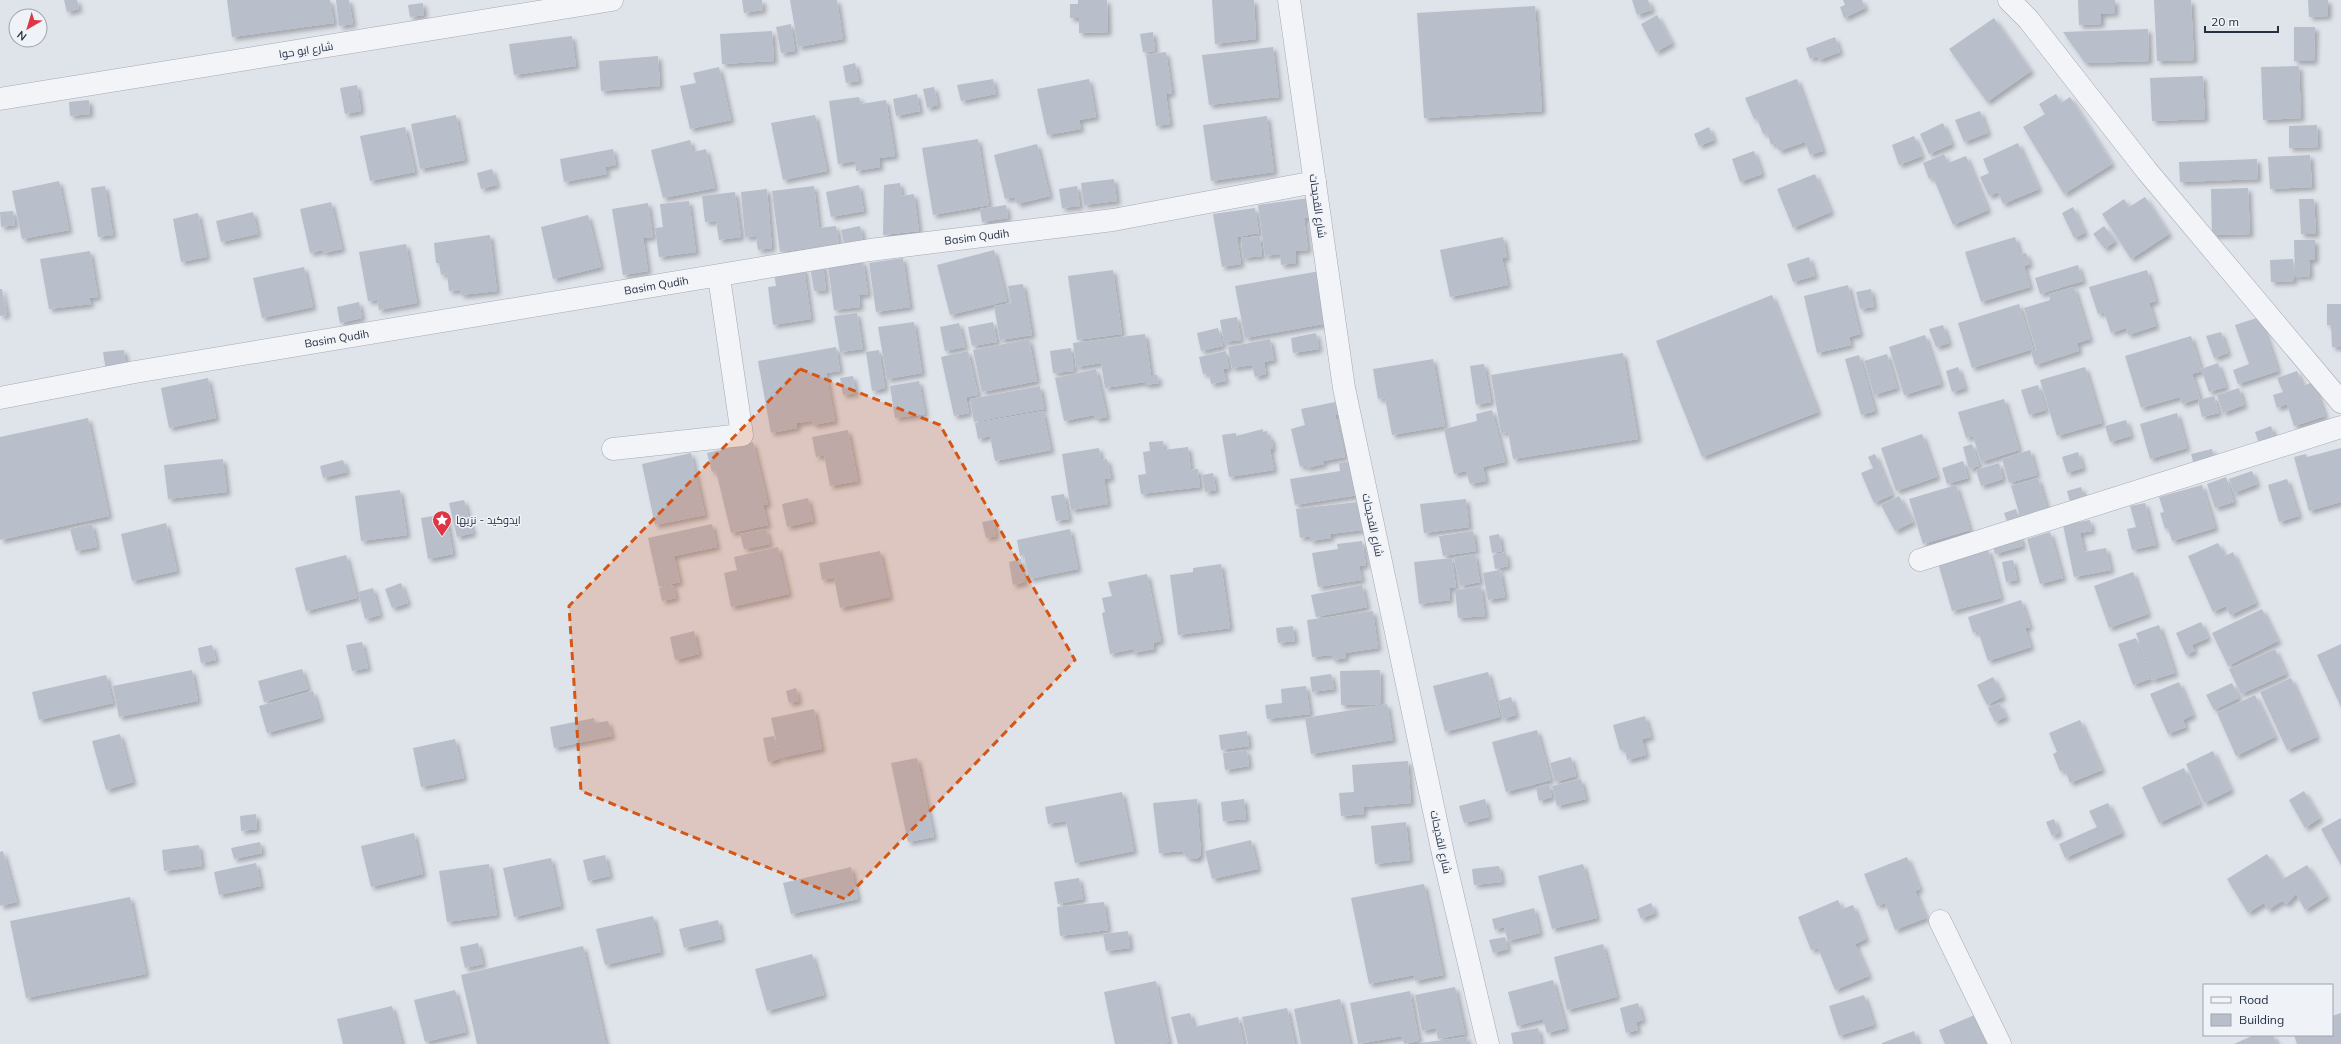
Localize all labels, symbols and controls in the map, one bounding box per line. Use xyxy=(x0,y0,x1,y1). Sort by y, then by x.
north arrow xyxy=(8,8,48,48)
scale bar xyxy=(2205,8,2278,34)
text: 20 m xyxy=(2211,14,2239,29)
text: N xyxy=(14,28,29,44)
street label: شارع ابو حوا xyxy=(278,39,334,62)
street label: شارع القديحات xyxy=(1306,173,1329,239)
street label: Basim Qudih xyxy=(943,226,1010,248)
street label: Basim Qudih xyxy=(623,273,690,298)
street label: Basim Qudih xyxy=(303,326,370,351)
street label: شارع القديحات xyxy=(1358,492,1387,558)
place icon: ايدوكيد - نزيها xyxy=(431,509,453,537)
place label: ايدوكيد - نزيها xyxy=(456,513,521,527)
street label: شارع القديحات xyxy=(1426,809,1455,875)
legend xyxy=(2203,984,2333,1036)
text: Road xyxy=(2239,992,2268,1007)
text: Building xyxy=(2239,1012,2284,1027)

